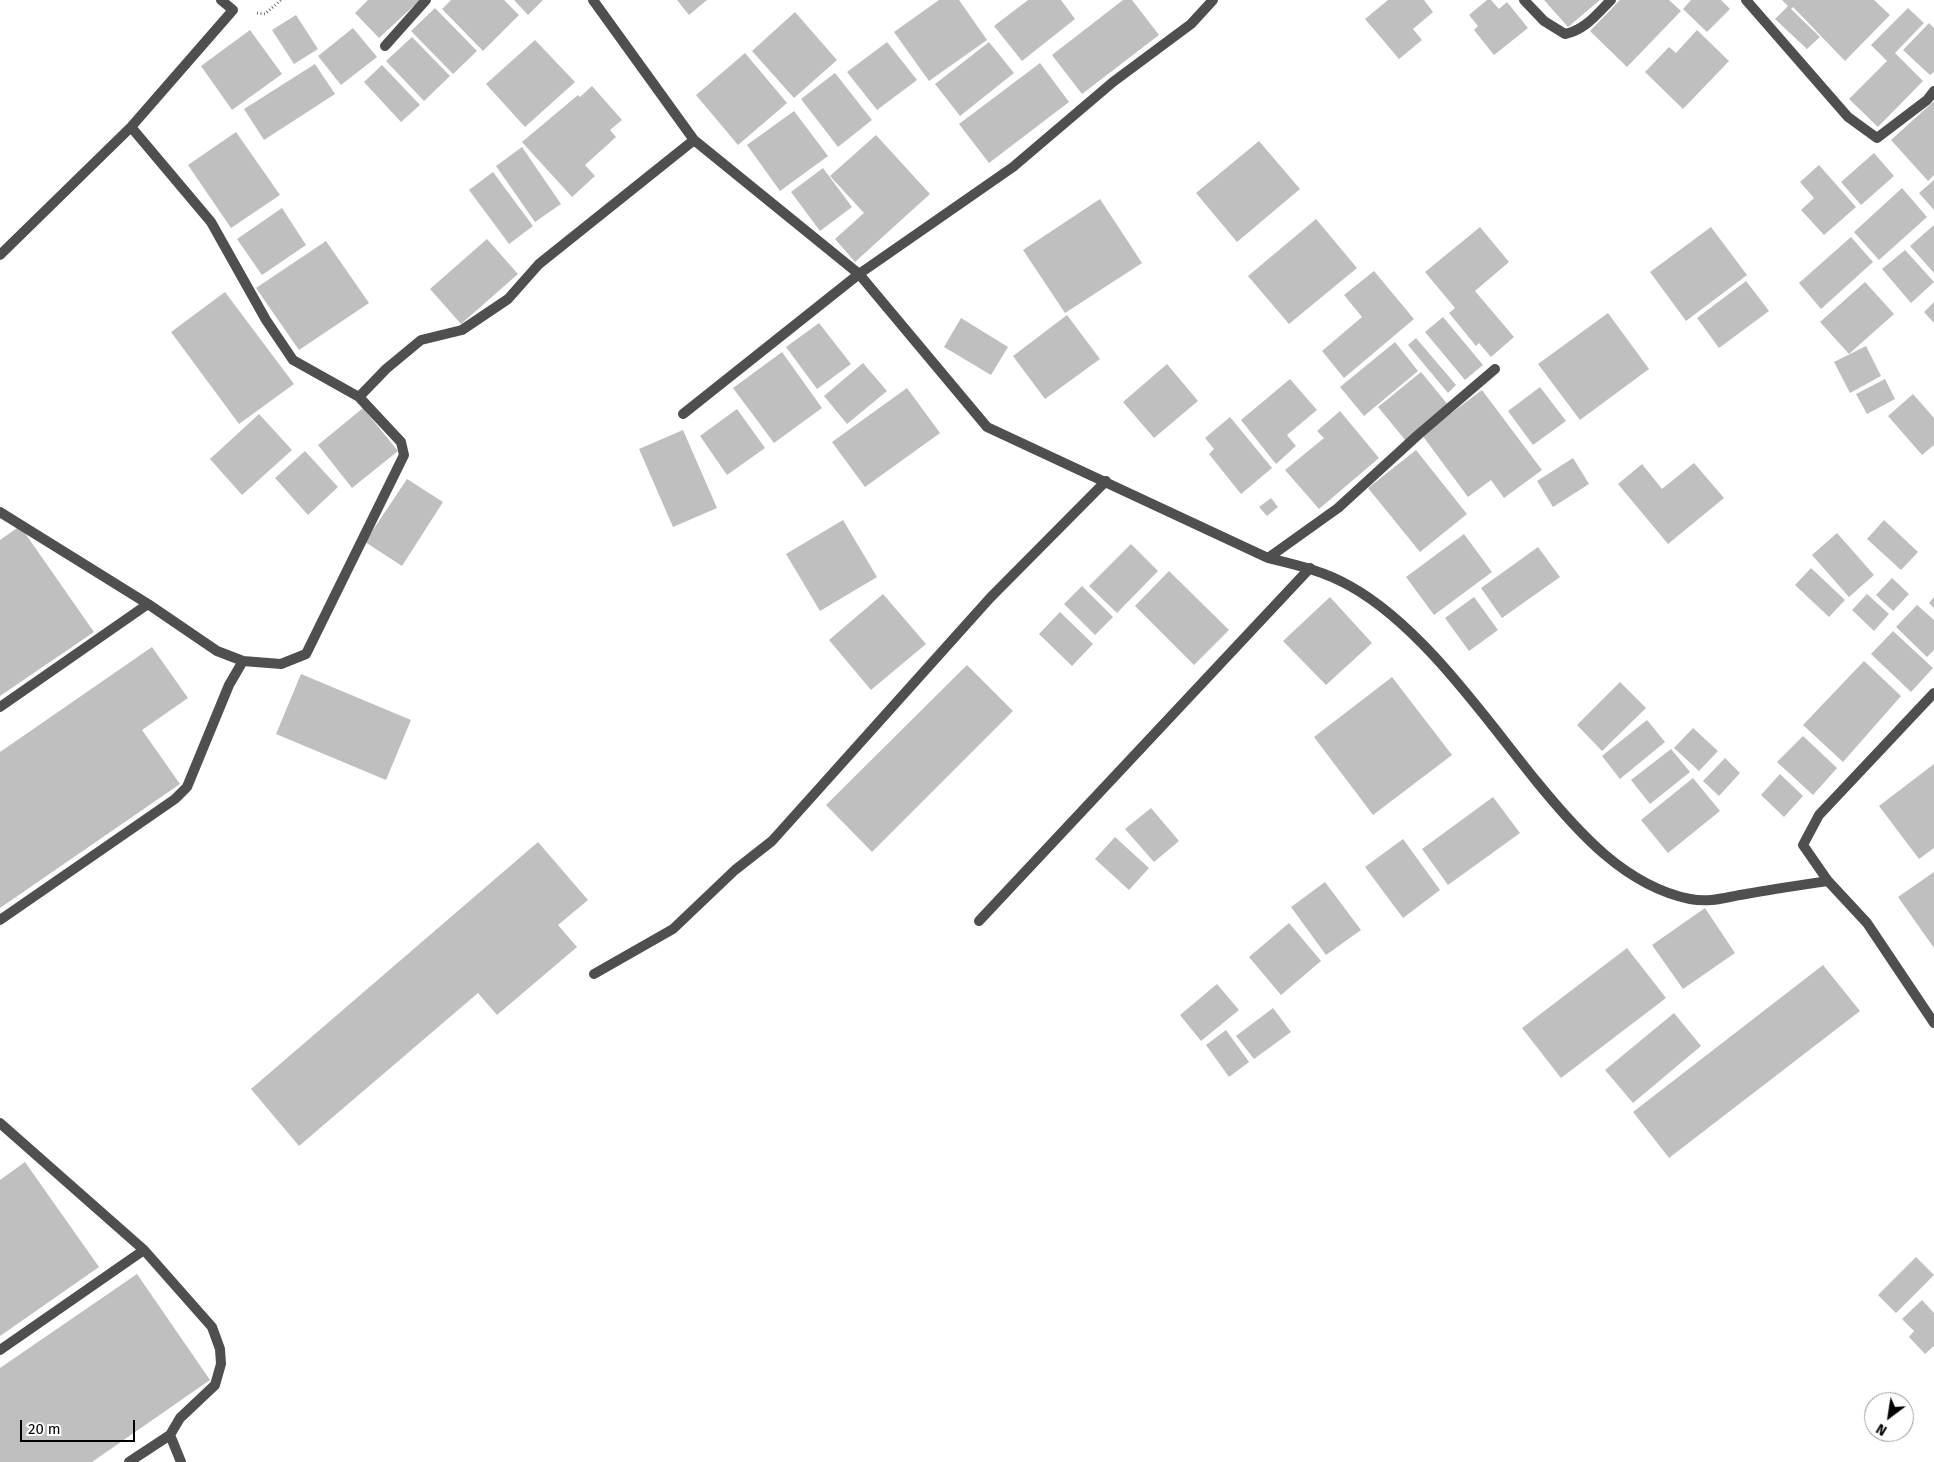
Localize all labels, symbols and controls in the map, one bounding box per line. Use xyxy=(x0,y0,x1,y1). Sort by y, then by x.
north arrow xyxy=(1864,1392,1914,1442)
scale bar xyxy=(22,1410,138,1442)
text: 20 m xyxy=(28,1420,61,1438)
text: N xyxy=(1873,1420,1890,1439)

